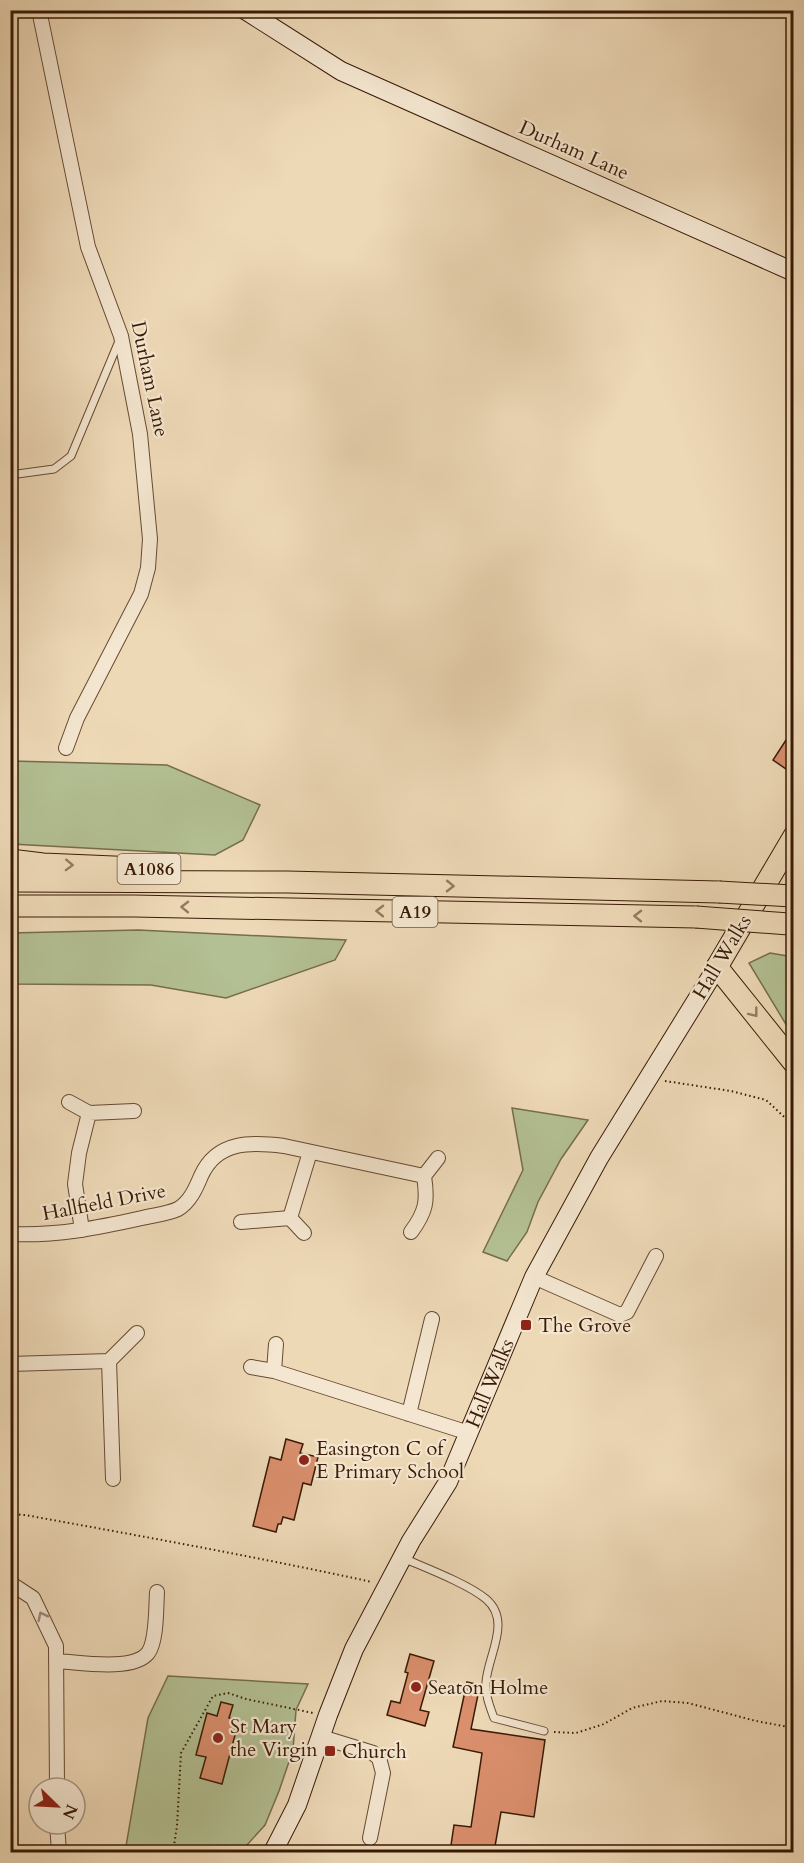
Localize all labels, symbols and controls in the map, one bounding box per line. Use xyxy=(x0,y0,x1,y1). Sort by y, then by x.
street label: Durham Lane xyxy=(515,114,633,186)
street label: Durham Lane xyxy=(125,319,175,439)
road number: A1086 xyxy=(118,854,180,884)
one-way arrow xyxy=(64,859,73,871)
one-way arrow xyxy=(446,880,455,892)
road number: A19 xyxy=(392,897,438,927)
one-way arrow xyxy=(180,901,189,913)
one-way arrow xyxy=(375,905,384,917)
one-way arrow xyxy=(633,910,642,922)
street label: Hall Walks xyxy=(686,910,758,1004)
one-way arrow xyxy=(746,1006,757,1017)
street label: Hallfield Drive xyxy=(40,1177,168,1227)
place label: The Grove xyxy=(538,1312,631,1339)
marker: The Grove xyxy=(519,1318,533,1332)
street label: Hall Walks xyxy=(459,1334,520,1432)
place label: Easington C of E Primary School xyxy=(316,1435,464,1485)
marker: Easington C of E Primary School xyxy=(297,1453,311,1467)
one-way arrow xyxy=(38,1612,49,1623)
place label: Seaton Holme xyxy=(428,1674,548,1701)
marker: Seaton Holme xyxy=(409,1680,423,1694)
place label: St Mary the Virgin xyxy=(230,1713,318,1763)
marker: St Mary the Virgin xyxy=(211,1731,225,1745)
place label: Church xyxy=(342,1738,407,1765)
marker: Church xyxy=(323,1744,337,1758)
north arrow xyxy=(27,1776,87,1836)
text: N xyxy=(57,1801,83,1823)

